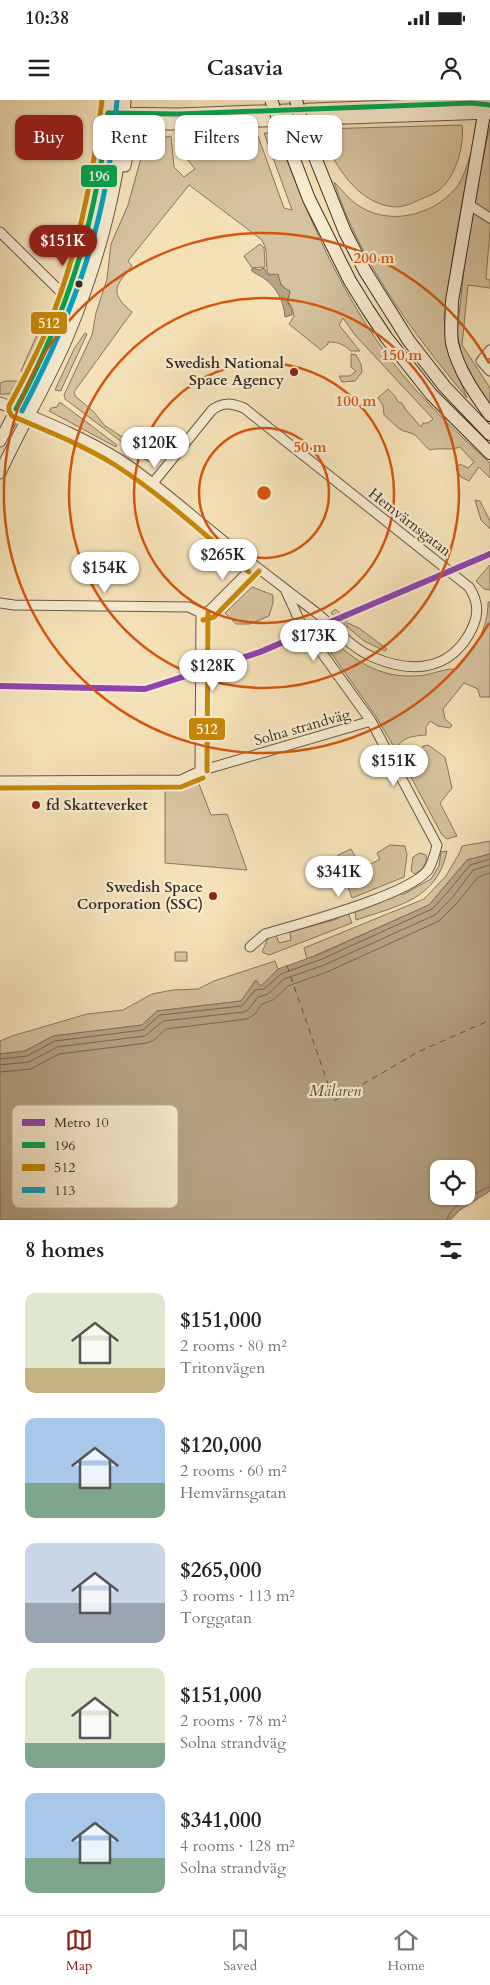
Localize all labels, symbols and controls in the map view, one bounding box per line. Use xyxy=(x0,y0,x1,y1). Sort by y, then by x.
text: 10:38 xyxy=(25,5,69,31)
text: Casavia xyxy=(207,53,283,83)
icon: menu xyxy=(25,54,53,82)
icon: person xyxy=(437,54,465,82)
chip: Buy xyxy=(15,115,83,160)
chip: Rent xyxy=(93,115,165,160)
chip: Filters xyxy=(175,115,258,160)
chip: New xyxy=(268,115,342,160)
line badge: 196 xyxy=(80,164,118,188)
text: 196 xyxy=(88,167,110,186)
pin: $151K xyxy=(28,224,98,267)
text: $151K xyxy=(40,230,86,252)
text: 200 m xyxy=(354,248,395,268)
unlabelled marker xyxy=(74,279,84,289)
line badge: 512 xyxy=(30,311,68,335)
text: 512 xyxy=(38,314,60,333)
text: 150 m xyxy=(382,345,423,365)
place label: Swedish National Space Agency xyxy=(166,353,285,390)
marker: Swedish National Space Agency xyxy=(288,366,300,378)
text: 100 m xyxy=(336,391,377,411)
pin: $120K xyxy=(120,426,190,469)
text: $120K xyxy=(132,432,178,454)
text: 50 m xyxy=(293,437,327,457)
street label: Hemvärnsgatan xyxy=(364,483,456,561)
centre of rings xyxy=(255,484,273,502)
pin: $265K xyxy=(188,538,258,581)
text: $265K xyxy=(200,544,246,566)
pin: $154K xyxy=(70,552,140,594)
text: $154K xyxy=(82,557,128,579)
pin: $173K xyxy=(279,620,349,662)
text: $173K xyxy=(291,625,337,647)
pin: $128K xyxy=(178,650,248,692)
text: $128K xyxy=(190,655,236,677)
street label: Solna strandväg xyxy=(252,704,353,750)
line badge: 512 xyxy=(188,717,226,741)
text: 512 xyxy=(196,720,218,739)
pin: $151K xyxy=(359,744,429,787)
text: $151K xyxy=(371,750,417,772)
place label: fd Skatteverket xyxy=(46,795,149,815)
marker: fd Skatteverket xyxy=(30,799,42,811)
pin: $341K xyxy=(304,856,374,898)
text: $341K xyxy=(316,861,362,883)
place label: Swedish Space Corporation (SSC) xyxy=(77,877,203,914)
marker: Swedish Space Corporation (SSC) xyxy=(207,890,219,902)
water label: Mälaren xyxy=(309,1080,361,1102)
legend xyxy=(12,1105,178,1208)
text: Metro 10 xyxy=(54,1113,109,1132)
text: 196 xyxy=(54,1136,76,1155)
text: 512 xyxy=(54,1158,76,1177)
map controls xyxy=(430,1160,475,1205)
button: locate xyxy=(430,1160,475,1205)
text: 113 xyxy=(54,1181,76,1200)
text: 8 homes xyxy=(25,1236,104,1265)
icon: filters xyxy=(437,1236,465,1264)
text: $151,000 xyxy=(180,1306,261,1335)
icon: home xyxy=(65,1313,125,1373)
text: 2 rooms · 80 m² xyxy=(180,1335,287,1357)
text: Tritonvägen xyxy=(180,1357,265,1379)
text: $120,000 xyxy=(180,1431,261,1460)
icon: home xyxy=(65,1438,125,1498)
text: 2 rooms · 60 m² xyxy=(180,1460,287,1482)
text: Hemvärnsgatan xyxy=(180,1482,287,1504)
text: $265,000 xyxy=(180,1556,261,1585)
icon: home xyxy=(65,1563,125,1623)
text: 3 rooms · 113 m² xyxy=(180,1585,295,1607)
text: Torggatan xyxy=(180,1607,252,1629)
text: $151,000 xyxy=(180,1681,261,1710)
icon: home xyxy=(65,1688,125,1748)
text: 2 rooms · 78 m² xyxy=(180,1710,287,1732)
text: Solna strandväg xyxy=(180,1732,286,1754)
text: $341,000 xyxy=(180,1806,261,1835)
icon: home xyxy=(65,1813,125,1873)
text: 4 rooms · 128 m² xyxy=(180,1835,295,1857)
text: Solna strandväg xyxy=(180,1857,286,1879)
tab: Map xyxy=(65,1926,93,1975)
tab: Saved xyxy=(223,1926,257,1975)
tab: Home xyxy=(387,1926,425,1975)

